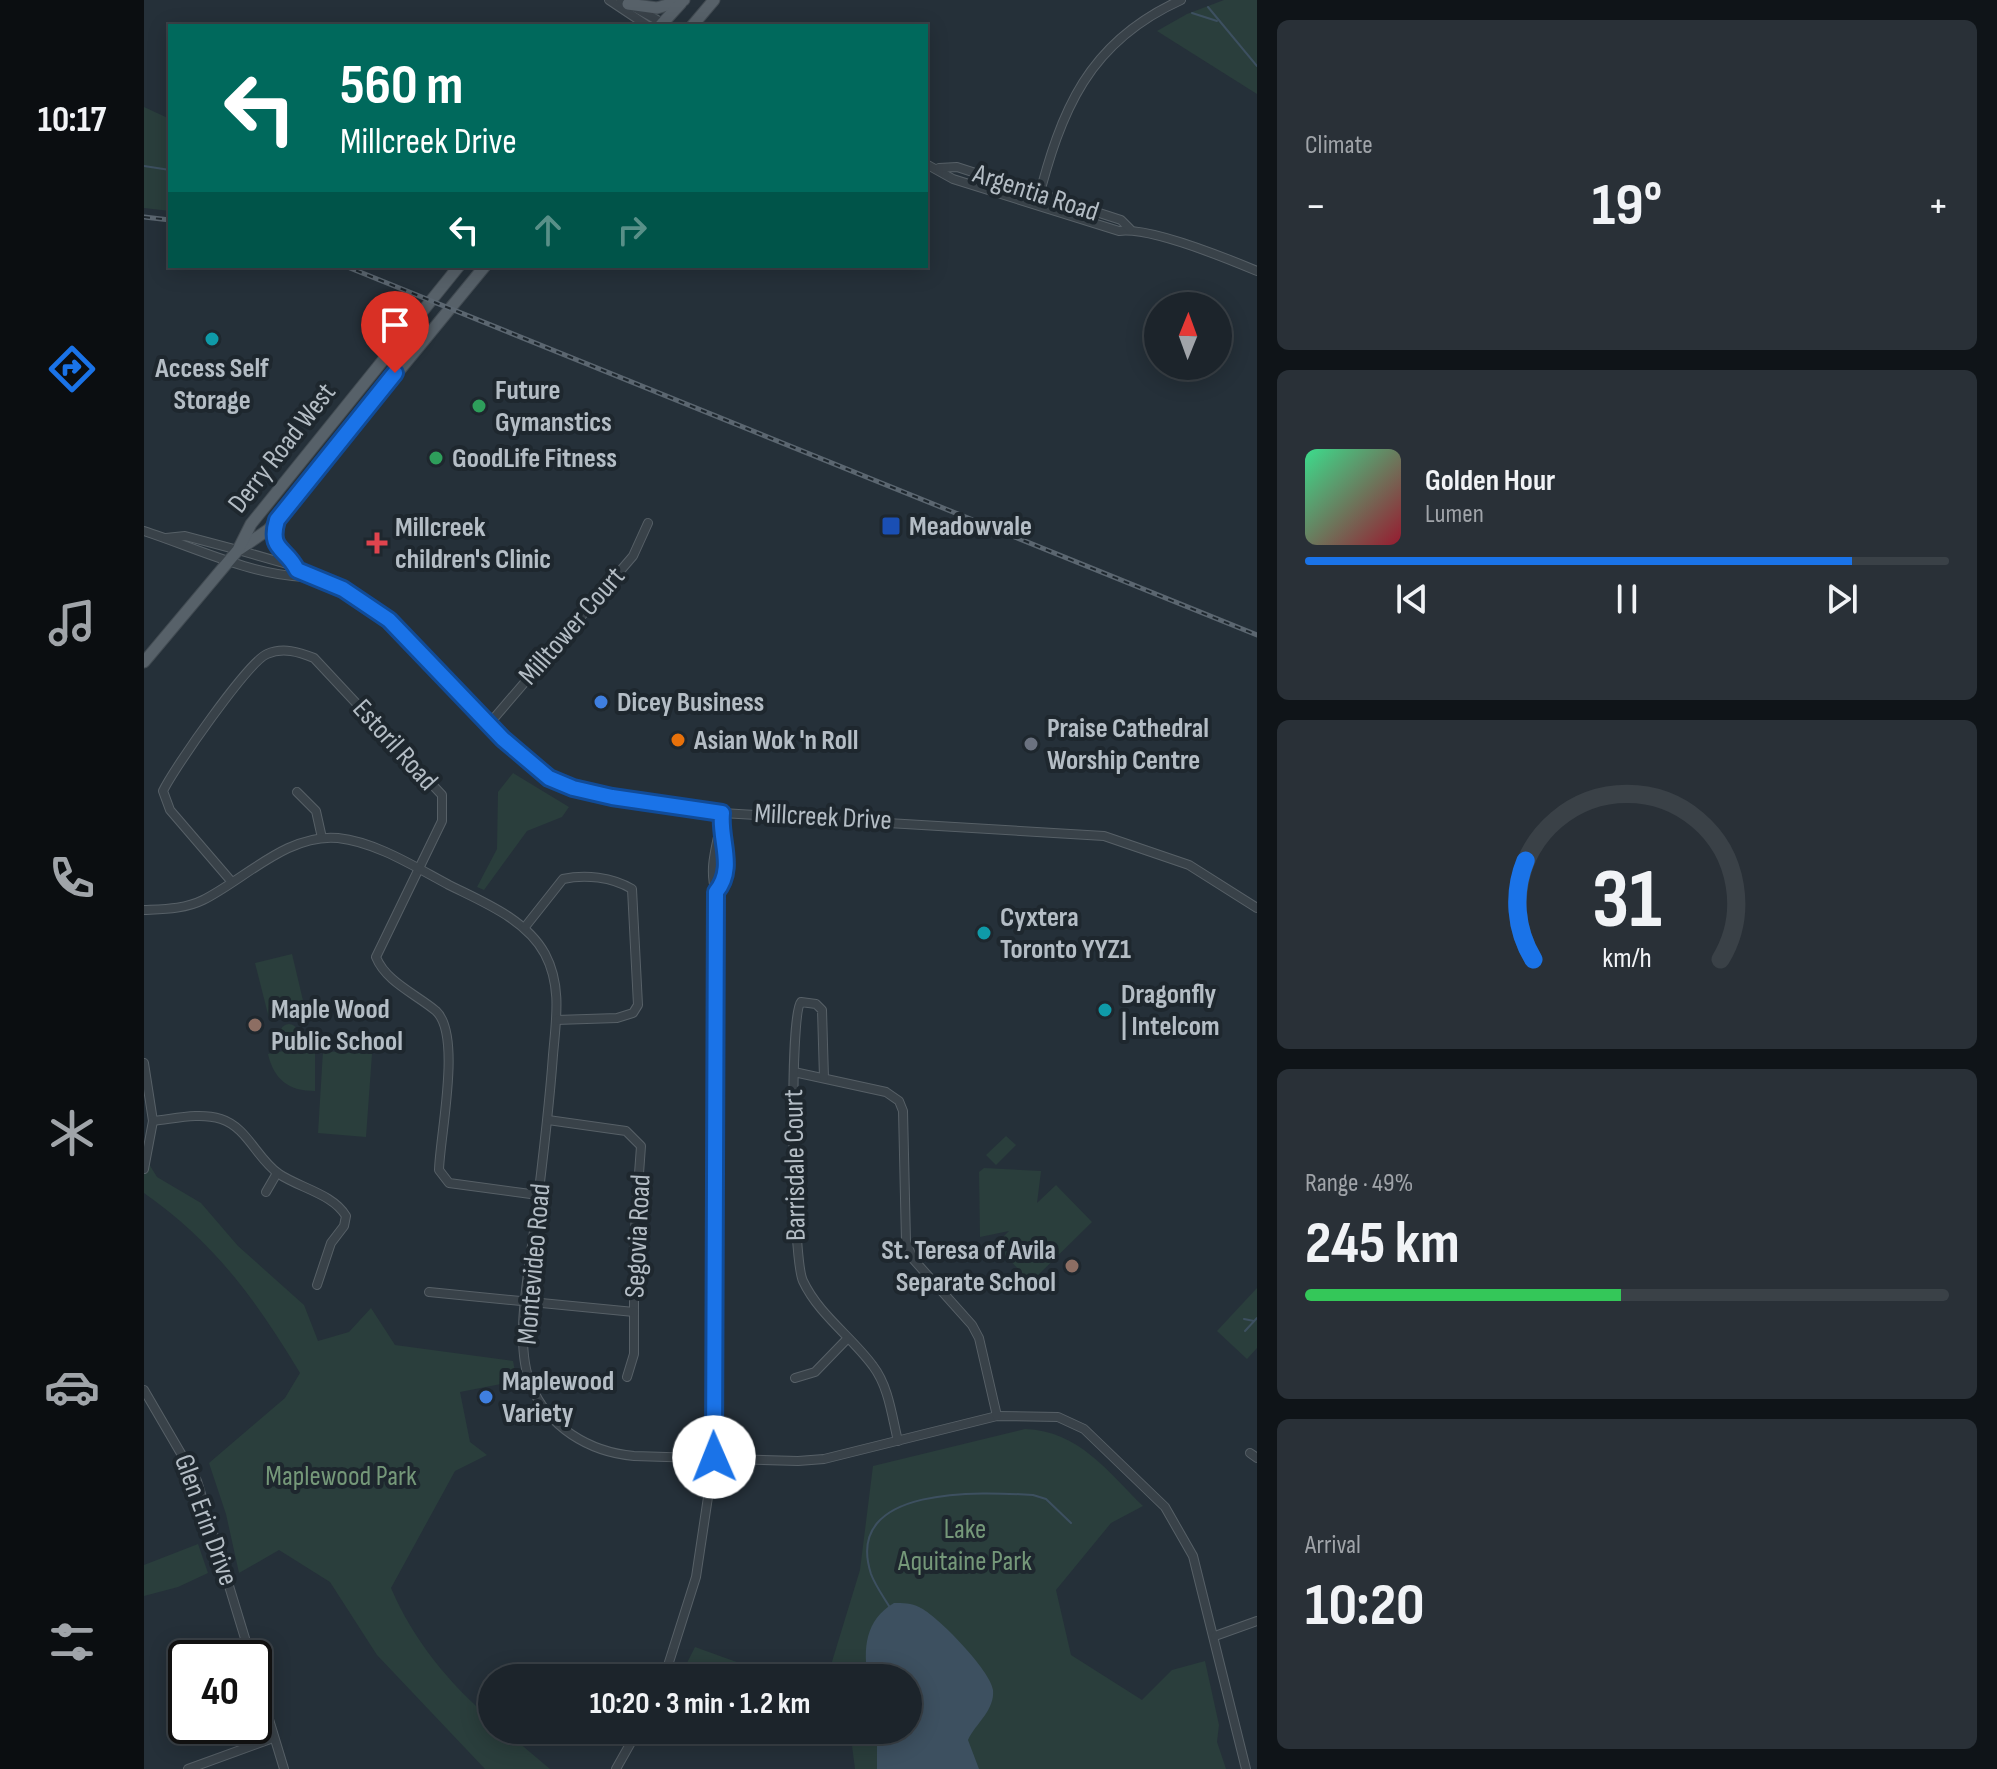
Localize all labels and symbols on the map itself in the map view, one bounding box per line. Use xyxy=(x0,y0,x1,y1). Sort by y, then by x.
street label: Argentia Road xyxy=(968,157,1103,229)
pin xyxy=(361,291,429,373)
north arrow xyxy=(1144,292,1232,380)
marker: Access Self Storage xyxy=(203,330,221,348)
place label: Access Self Storage xyxy=(154,352,269,417)
place label: Future Gymanstics xyxy=(495,374,612,439)
street label: Derry Road West xyxy=(221,377,343,519)
marker: Future Gymanstics xyxy=(470,397,488,415)
place label: GoodLife Fitness xyxy=(452,442,617,475)
marker: GoodLife Fitness xyxy=(427,449,445,467)
place label: Meadowvale xyxy=(909,510,1032,543)
place label: Millcreek children's Clinic xyxy=(395,511,551,576)
marker: Meadowvale xyxy=(880,515,902,537)
marker: Millcreek children's Clinic xyxy=(366,532,388,554)
street label: Milltower Court xyxy=(512,560,632,692)
place label: Dicey Business xyxy=(617,686,764,719)
street label: Estoril Road xyxy=(346,693,444,797)
marker: Dicey Business xyxy=(592,693,610,711)
place label: Praise Cathedral Worship Centre xyxy=(1047,712,1209,777)
place label: Asian Wok 'n Roll xyxy=(693,724,858,757)
marker: Asian Wok 'n Roll xyxy=(669,731,687,749)
marker: Praise Cathedral Worship Centre xyxy=(1022,735,1040,753)
street label: Millcreek Drive xyxy=(754,797,892,837)
place label: Cyxtera Toronto YYZ1 xyxy=(1000,901,1131,966)
marker: Cyxtera Toronto YYZ1 xyxy=(975,924,993,942)
place label: Dragonfly | Intelcom xyxy=(1121,978,1220,1043)
place label: Maple Wood Public School xyxy=(271,993,403,1058)
marker: Dragonfly | Intelcom xyxy=(1096,1001,1114,1019)
marker: Maple Wood Public School xyxy=(246,1016,264,1034)
street label: Barrisdale Court xyxy=(777,1089,813,1241)
street label: Segovia Road xyxy=(618,1173,658,1299)
street label: Montevideo Road xyxy=(511,1182,557,1346)
place label: St. Teresa of Avila Separate School xyxy=(881,1234,1056,1299)
marker: St. Teresa of Avila Separate School xyxy=(1063,1257,1081,1275)
place label: Maplewood Variety xyxy=(502,1365,614,1430)
marker: Maplewood Variety xyxy=(477,1388,495,1406)
position arrow xyxy=(672,1415,756,1499)
street label: Glen Erin Drive xyxy=(167,1450,245,1590)
park label: Maplewood Park xyxy=(265,1460,417,1493)
park label: Lake Aquitaine Park xyxy=(897,1513,1032,1578)
speed limit sign: 40 xyxy=(168,1640,272,1744)

